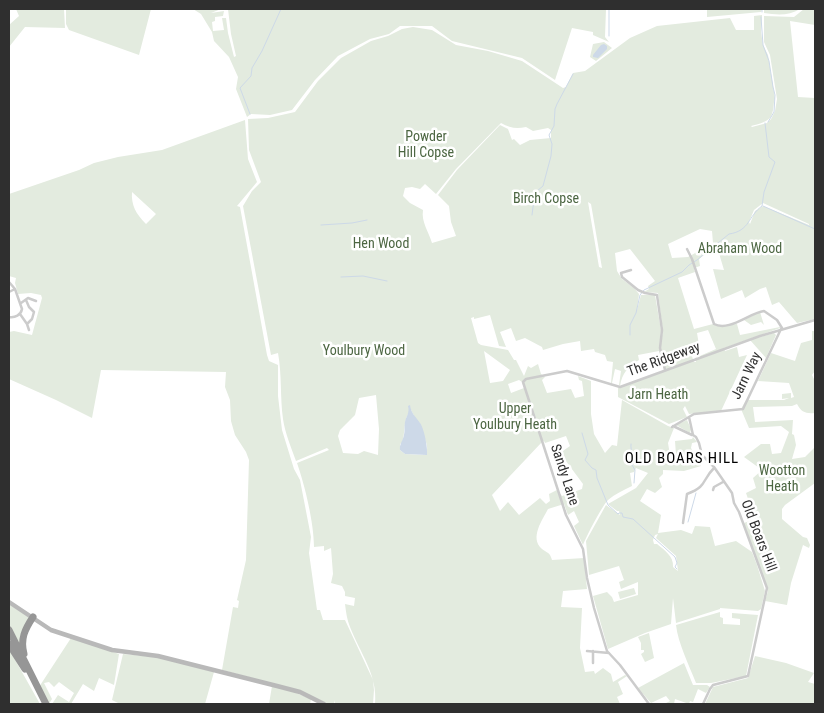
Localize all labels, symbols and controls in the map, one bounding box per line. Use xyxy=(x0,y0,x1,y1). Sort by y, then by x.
park label: Powder Hill Copse xyxy=(398,129,454,162)
park label: Birch Copse xyxy=(513,191,579,207)
park label: Hen Wood xyxy=(353,236,409,252)
park label: Abraham Wood xyxy=(698,241,782,257)
street label: The Ridgeway xyxy=(625,339,703,381)
park label: Youlbury Wood xyxy=(323,343,405,359)
street label: Jarn Way xyxy=(728,350,766,402)
park label: Jarn Heath xyxy=(628,387,688,403)
park label: Upper Youlbury Heath xyxy=(473,401,557,434)
street label: Sandy Lane xyxy=(546,442,582,508)
district label: OLD BOARS HILL xyxy=(623,450,741,468)
park label: Wootton Heath xyxy=(759,463,805,496)
street label: Old Boars Hill xyxy=(737,498,779,574)

